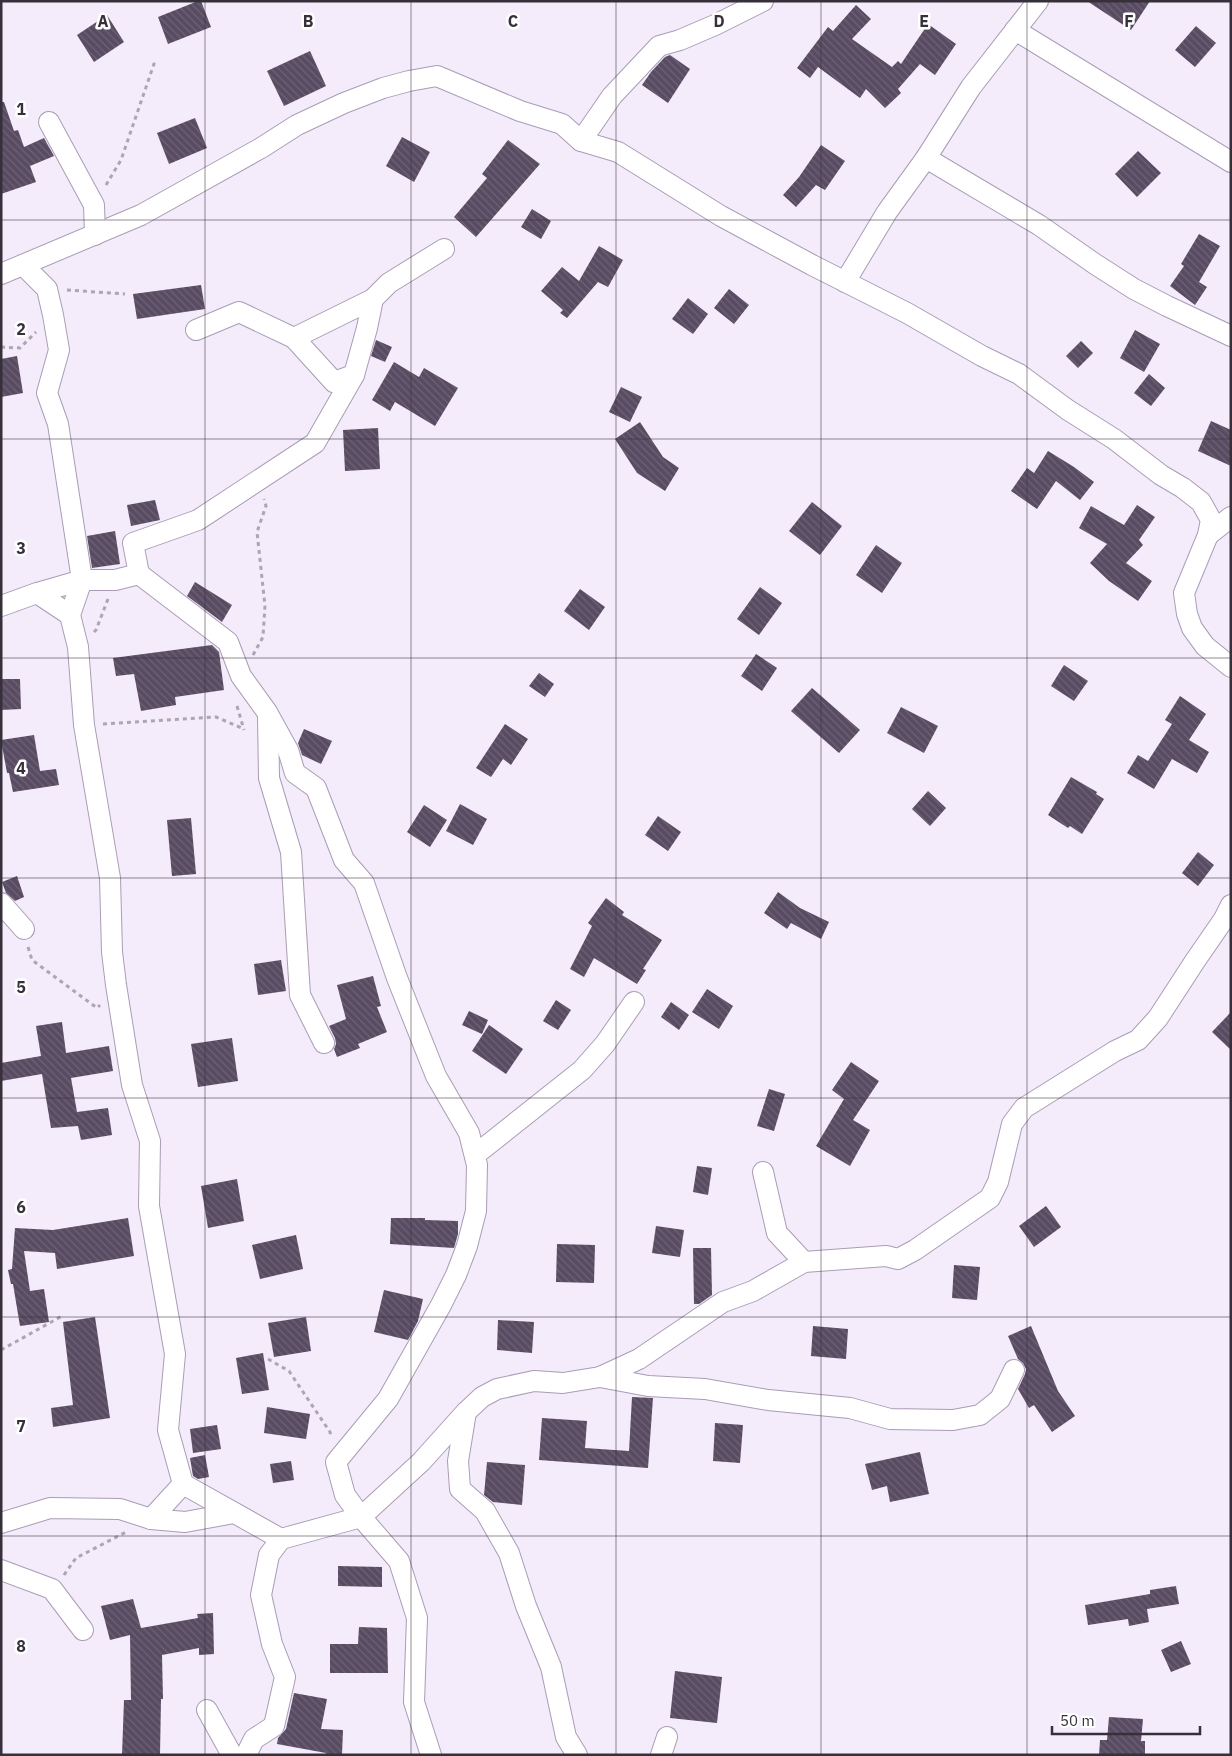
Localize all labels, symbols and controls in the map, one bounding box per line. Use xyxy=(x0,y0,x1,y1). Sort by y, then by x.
text: A xyxy=(98,11,109,31)
text: B xyxy=(303,11,314,31)
text: C xyxy=(508,11,518,31)
text: D xyxy=(713,11,725,31)
text: E xyxy=(919,11,929,31)
text: F xyxy=(1124,11,1134,31)
text: 1 xyxy=(16,99,26,119)
text: 2 xyxy=(16,319,26,339)
text: 3 xyxy=(16,538,26,558)
text: 4 xyxy=(16,758,26,778)
text: 5 xyxy=(16,977,26,997)
text: 6 xyxy=(16,1197,26,1217)
text: 7 xyxy=(16,1416,26,1436)
text: 8 xyxy=(16,1636,26,1656)
scale bar xyxy=(1052,1704,1200,1736)
text: 50 m xyxy=(1060,1711,1095,1730)

